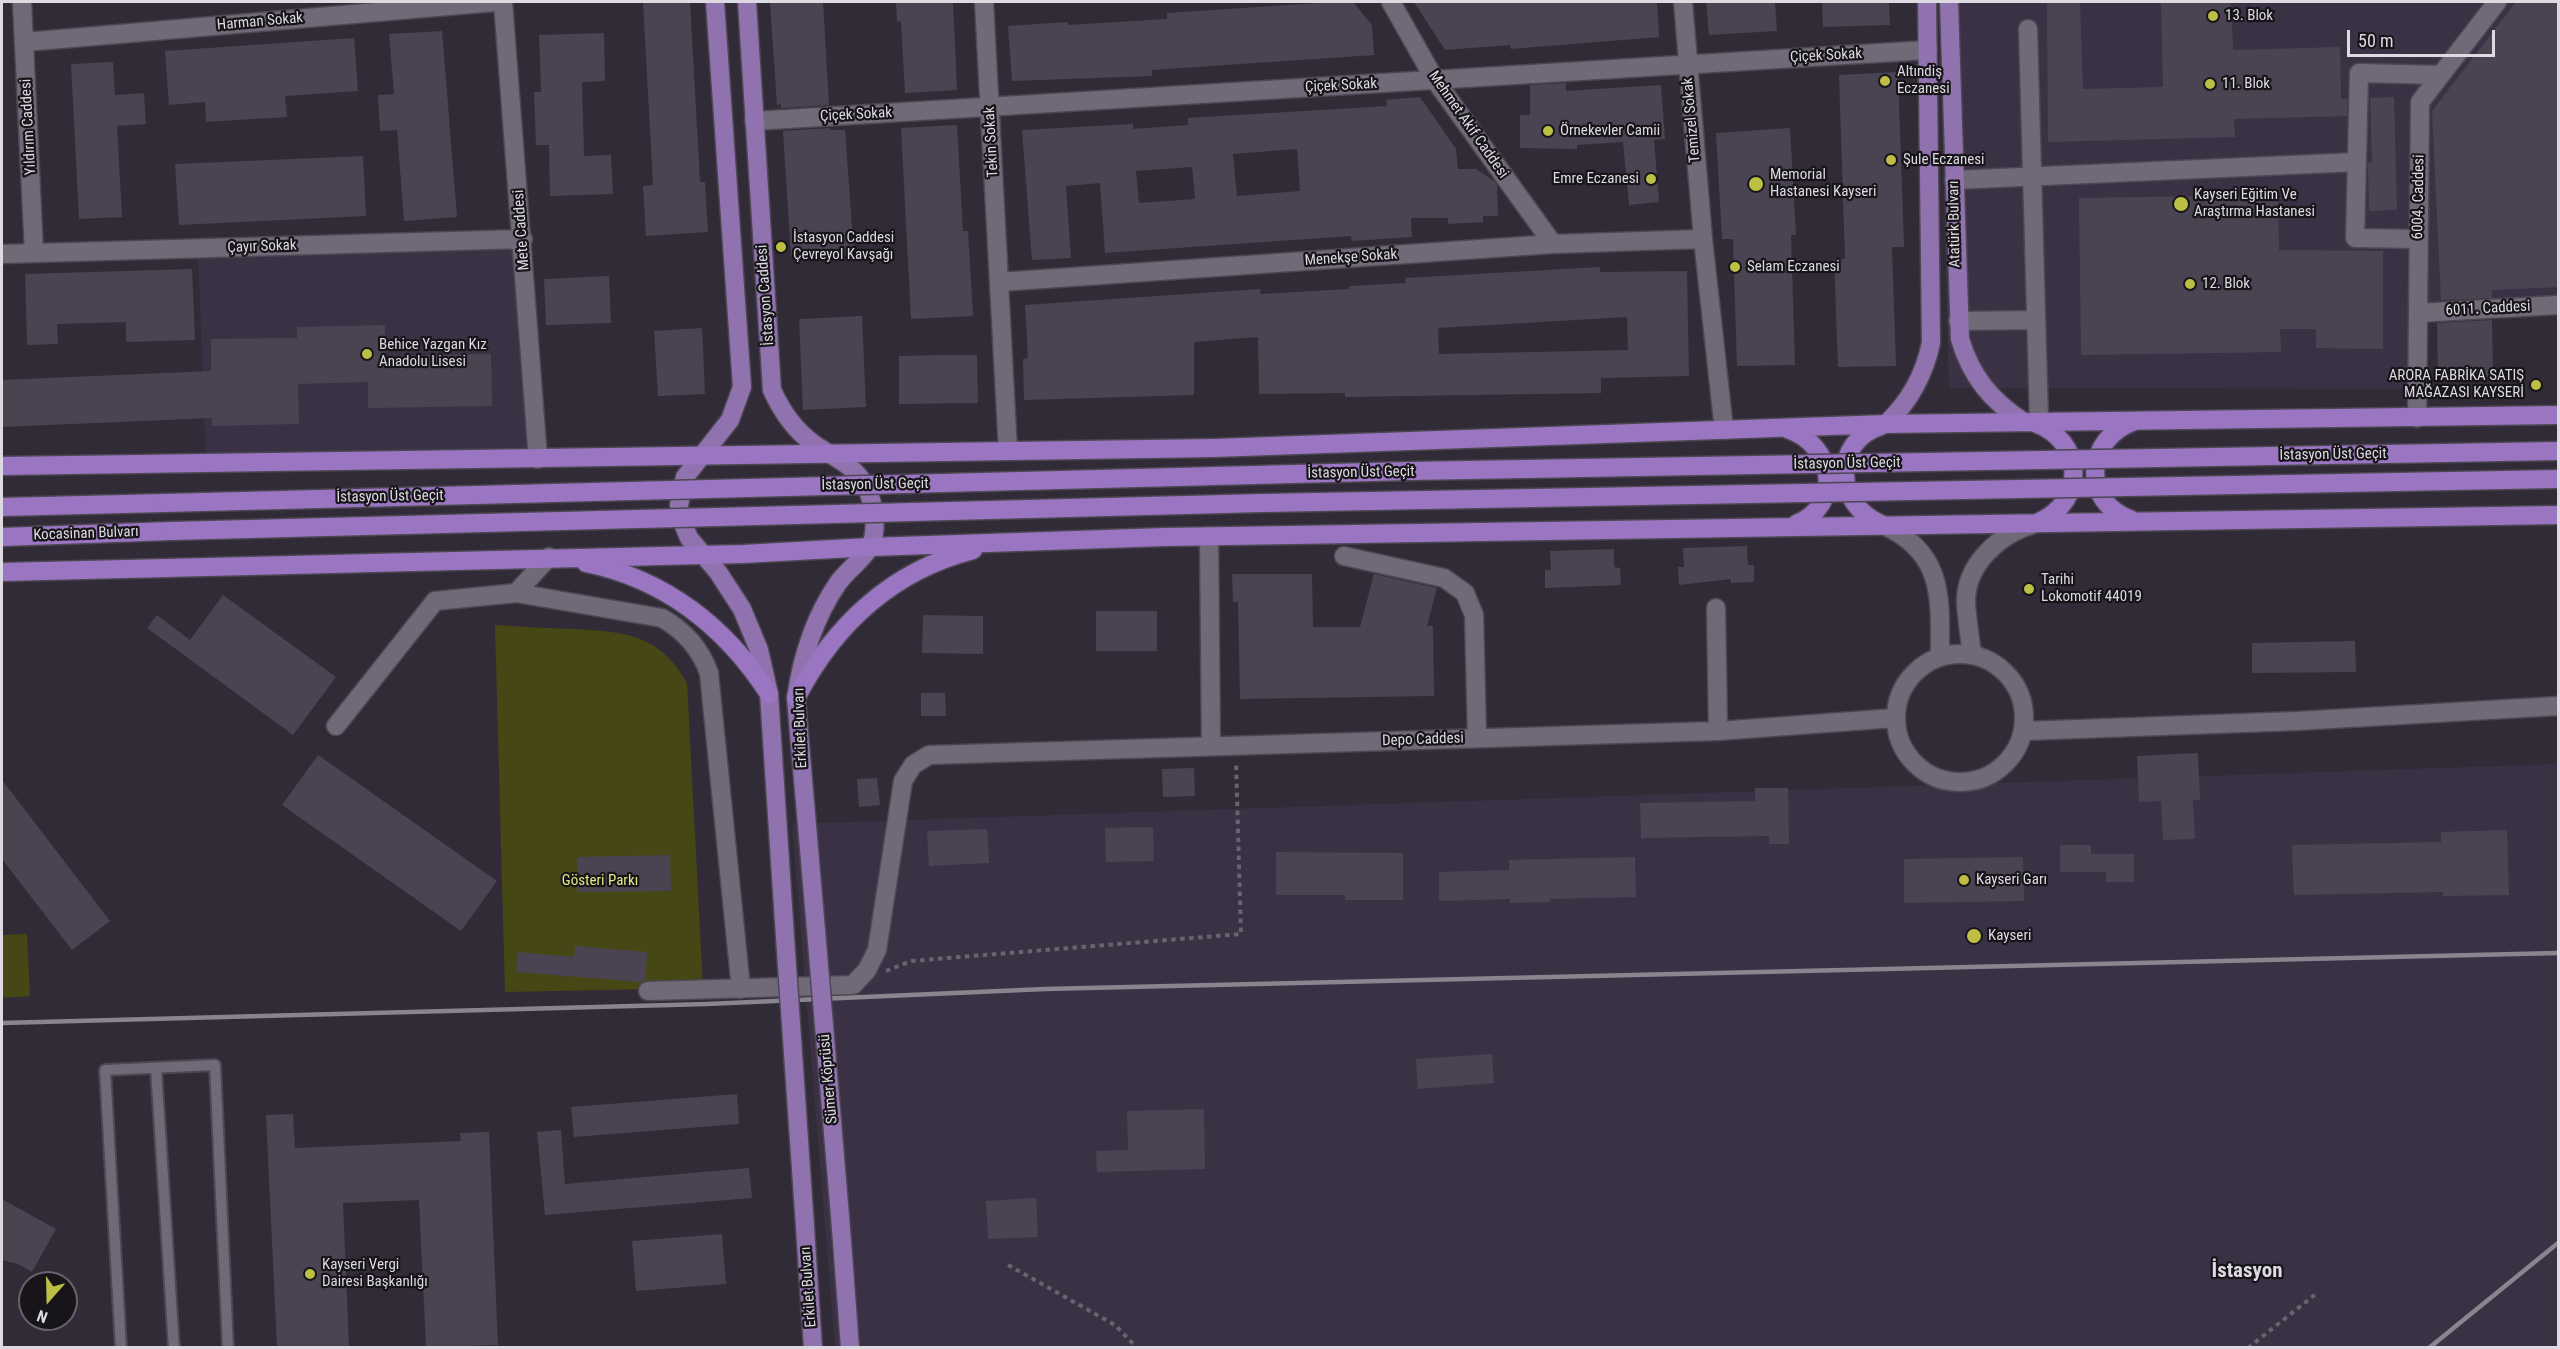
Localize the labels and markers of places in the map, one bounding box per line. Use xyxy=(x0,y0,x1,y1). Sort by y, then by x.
place label: 13. Blok xyxy=(2225,7,2273,25)
marker: 13. Blok xyxy=(2206,9,2220,23)
place label: Altındiş Eczanesi xyxy=(1897,63,1950,98)
marker: Altındiş Eczanesi xyxy=(1878,74,1892,88)
place label: 11. Blok xyxy=(2222,75,2270,93)
marker: 11. Blok xyxy=(2203,77,2217,91)
place label: Örnekevler Camii xyxy=(1560,122,1660,140)
marker: Örnekevler Camii xyxy=(1541,124,1555,138)
place label: Şule Eczanesi xyxy=(1903,151,1985,169)
marker: Şule Eczanesi xyxy=(1884,153,1898,167)
place label: Memorial Hastanesi Kayseri xyxy=(1770,166,1876,201)
place label: Emre Eczanesi xyxy=(1553,170,1639,188)
marker: Emre Eczanesi xyxy=(1644,172,1658,186)
marker: Memorial Hastanesi Kayseri xyxy=(1747,175,1765,193)
place label: Kayseri Eğitim Ve Araştırma Hastanesi xyxy=(2194,186,2315,221)
marker: Kayseri Eğitim Ve Araştırma Hastanesi xyxy=(2172,195,2190,213)
place label: İstasyon Caddesi Çevreyol Kavşağı xyxy=(793,229,894,264)
marker: İstasyon Caddesi Çevreyol Kavşağı xyxy=(774,240,788,254)
place label: Selam Eczanesi xyxy=(1747,258,1840,276)
marker: Selam Eczanesi xyxy=(1728,260,1742,274)
place label: 12. Blok xyxy=(2202,275,2250,293)
marker: 12. Blok xyxy=(2183,277,2197,291)
place label: Behice Yazgan Kız Anadolu Lisesi xyxy=(379,336,487,371)
marker: Behice Yazgan Kız Anadolu Lisesi xyxy=(360,347,374,361)
place label: ARORA FABRİKA SATIŞ MAĞAZASI KAYSERİ xyxy=(2389,367,2524,402)
marker: ARORA FABRİKA SATIŞ MAĞAZASI KAYSERİ xyxy=(2529,378,2543,392)
place label: Tarihi Lokomotif 44019 xyxy=(2041,571,2142,606)
marker: Tarihi Lokomotif 44019 xyxy=(2022,582,2036,596)
place label: Kayseri Garı xyxy=(1976,871,2047,889)
marker: Kayseri Garı xyxy=(1957,873,1971,887)
marker: Kayseri xyxy=(1965,927,1983,945)
place label: Kayseri xyxy=(1988,927,2031,945)
place label: Kayseri Vergi Dairesi Başkanlığı xyxy=(322,1256,428,1291)
marker: Kayseri Vergi Dairesi Başkanlığı xyxy=(303,1267,317,1281)

